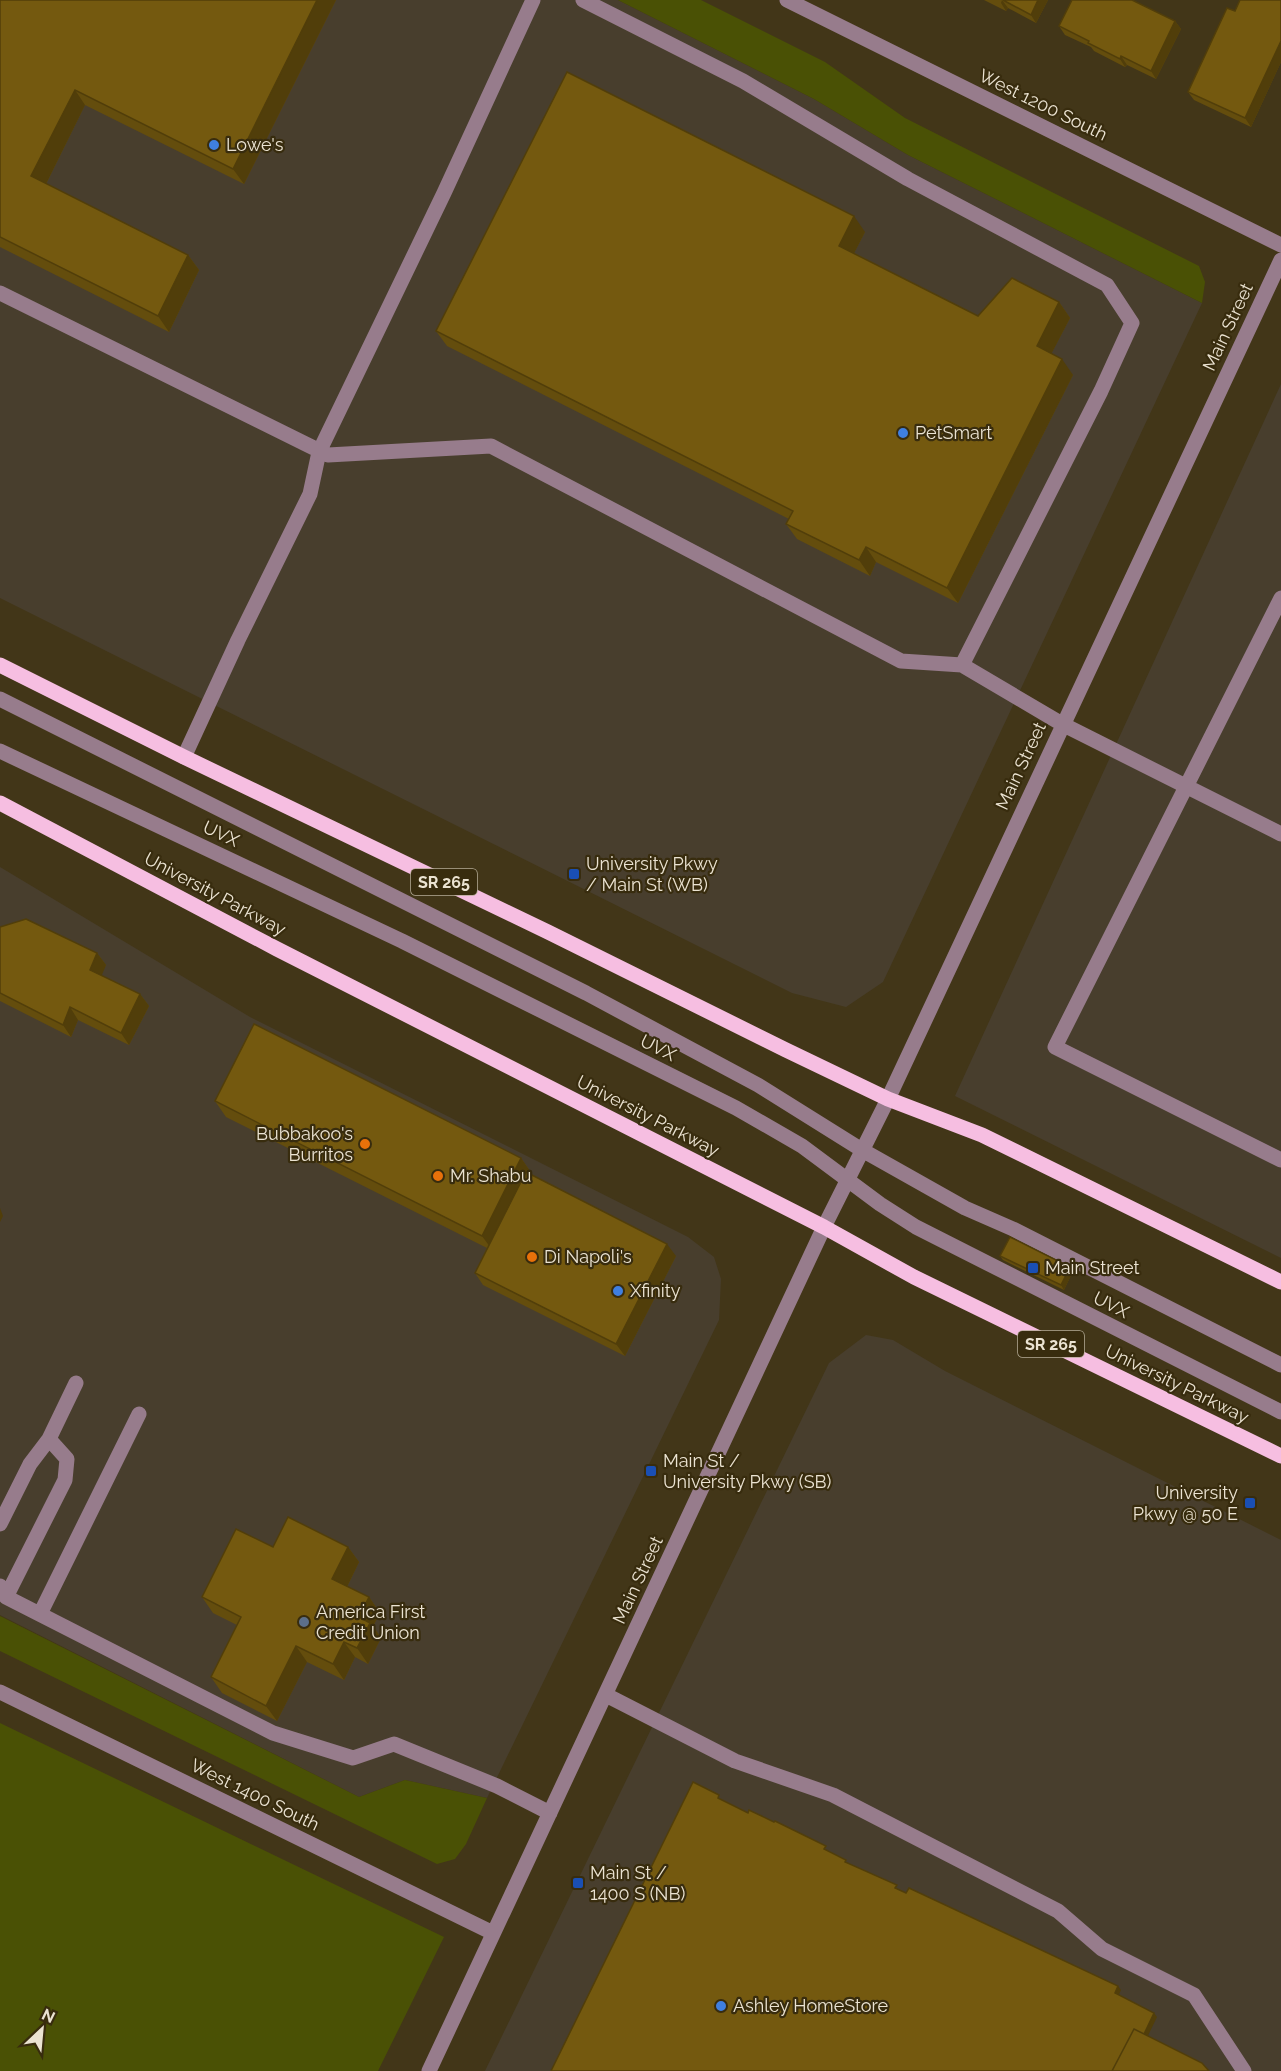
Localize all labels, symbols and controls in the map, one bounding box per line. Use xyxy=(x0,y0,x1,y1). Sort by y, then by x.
street label: West 1200 South xyxy=(976,64,1111,145)
place label: Lowe's xyxy=(226,134,284,155)
marker: Lowe's xyxy=(207,138,221,152)
street label: Main Street xyxy=(1198,280,1257,374)
place label: PetSmart xyxy=(915,422,992,443)
marker: PetSmart xyxy=(896,426,910,440)
street label: Main Street xyxy=(991,719,1050,813)
street label: UVX xyxy=(200,816,243,851)
street label: University Parkway xyxy=(141,847,290,940)
place label: University Pkwy / Main St (WB) xyxy=(586,853,718,895)
marker: University Pkwy / Main St (WB) xyxy=(567,867,581,881)
road number: SR 265 xyxy=(411,869,477,895)
street label: UVX xyxy=(637,1030,680,1066)
street label: University Parkway xyxy=(574,1071,723,1161)
place label: Bubbakoo's Burritos xyxy=(256,1123,353,1165)
marker: Bubbakoo's Burritos xyxy=(358,1137,372,1151)
place label: Mr. Shabu xyxy=(450,1165,531,1186)
marker: Mr. Shabu xyxy=(431,1169,445,1183)
place label: Di Napoli's xyxy=(544,1246,632,1267)
marker: Di Napoli's xyxy=(525,1250,539,1264)
place label: Main Street xyxy=(1045,1257,1139,1278)
marker: Main Street xyxy=(1026,1261,1040,1275)
place label: Xfinity xyxy=(630,1280,681,1301)
marker: Xfinity xyxy=(611,1284,625,1298)
street label: UVX xyxy=(1090,1287,1133,1323)
road number: SR 265 xyxy=(1018,1331,1084,1357)
street label: University Parkway xyxy=(1102,1340,1253,1428)
place label: Main St / University Pkwy (SB) xyxy=(663,1450,832,1492)
marker: Main St / University Pkwy (SB) xyxy=(644,1464,658,1478)
place label: University Pkwy @ 50 E xyxy=(1133,1482,1238,1524)
marker: University Pkwy @ 50 E xyxy=(1243,1496,1257,1510)
street label: Main Street xyxy=(608,1533,667,1627)
place label: America First Credit Union xyxy=(316,1601,425,1643)
marker: America First Credit Union xyxy=(297,1615,311,1629)
street label: West 1400 South xyxy=(187,1754,323,1835)
place label: Main St / 1400 S (NB) xyxy=(590,1862,685,1904)
marker: Main St / 1400 S (NB) xyxy=(571,1876,585,1890)
place label: Ashley HomeStore xyxy=(733,1995,889,2016)
north arrow xyxy=(12,1999,72,2059)
marker: Ashley HomeStore xyxy=(714,1999,728,2013)
text: N xyxy=(39,2005,58,2027)

